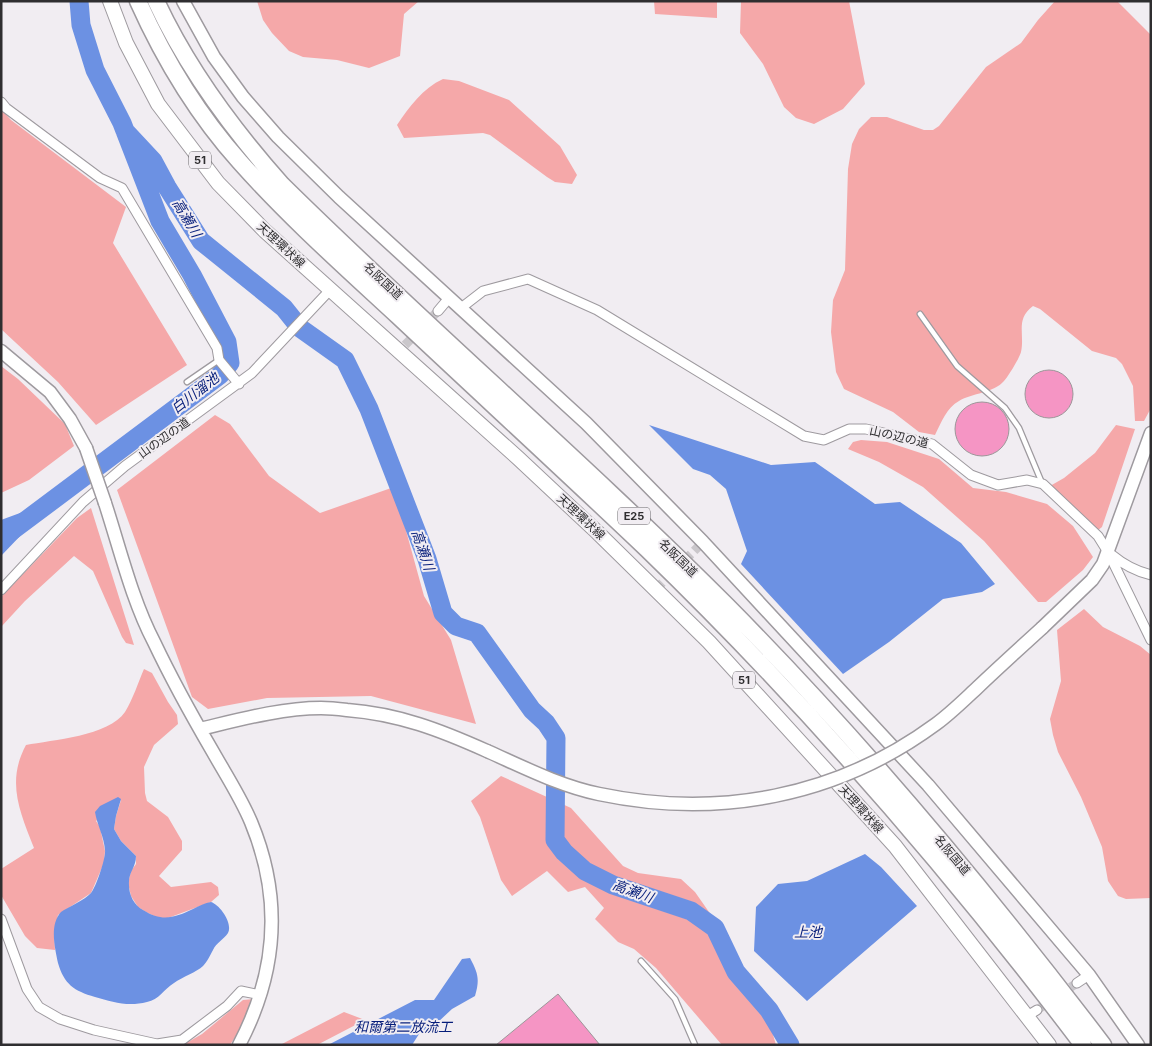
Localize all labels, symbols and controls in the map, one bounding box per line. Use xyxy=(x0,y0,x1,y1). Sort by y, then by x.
road number: 51 xyxy=(189,152,211,168)
water label: 高瀬川 xyxy=(169,195,207,242)
street label: 天理環状線 xyxy=(254,219,308,271)
street label: 名阪国道 xyxy=(361,259,406,302)
water label: 白川溜池 xyxy=(167,367,224,417)
street label: 山の辺の道 xyxy=(135,414,192,461)
street label: 山の辺の道 xyxy=(868,422,930,451)
street label: 天理環状線 xyxy=(554,491,608,543)
road number: E25 xyxy=(618,508,650,524)
water label: 高瀬川 xyxy=(409,527,439,574)
street label: 名阪国道 xyxy=(656,536,701,580)
road number: 51 xyxy=(733,672,755,688)
street label: 天理環状線 xyxy=(836,781,887,836)
street label: 名阪国道 xyxy=(931,831,974,878)
water label: 高瀬川 xyxy=(611,875,658,906)
water label: 上池 xyxy=(794,923,824,940)
water label: 和爾第二放流工 xyxy=(354,1018,454,1035)

